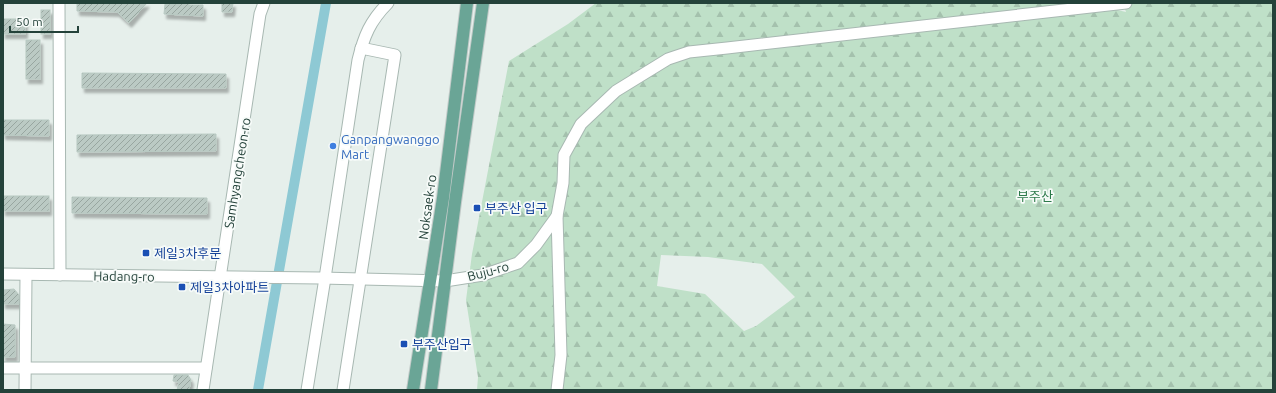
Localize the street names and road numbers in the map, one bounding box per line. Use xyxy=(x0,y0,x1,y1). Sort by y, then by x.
street label: Samhyangcheon-ro xyxy=(221,117,253,229)
street label: Noksaek-ro xyxy=(416,174,438,240)
street label: Buju-ro xyxy=(466,259,510,283)
street label: Hadang-ro xyxy=(93,268,155,284)

